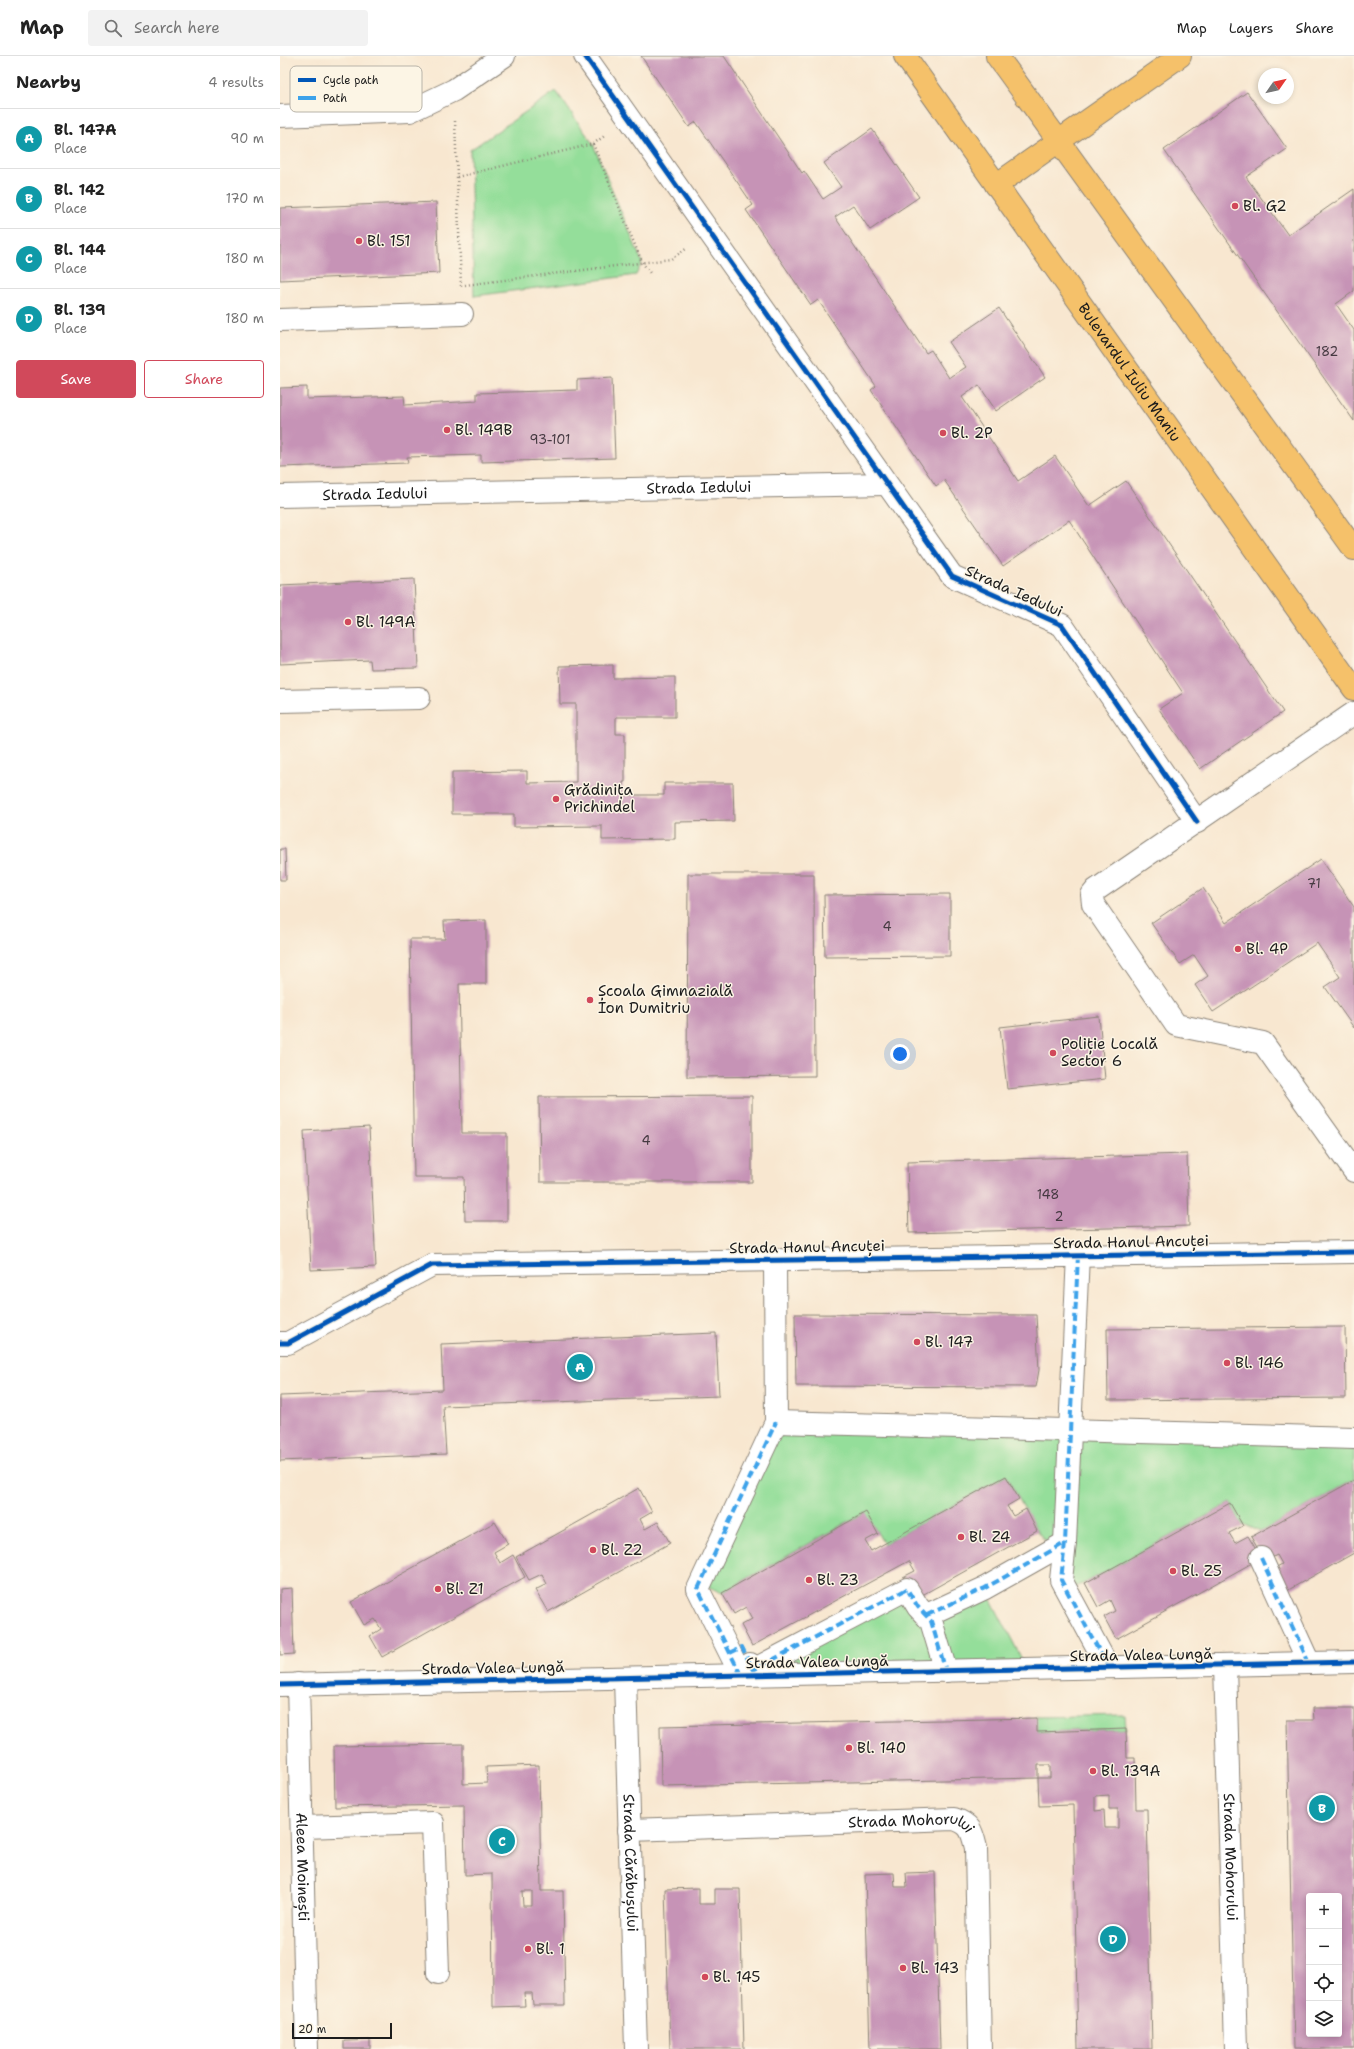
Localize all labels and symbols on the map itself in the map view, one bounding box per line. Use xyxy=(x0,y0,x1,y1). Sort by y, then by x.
legend xyxy=(290,66,422,112)
north arrow xyxy=(1258,68,1294,104)
text: Cycle path xyxy=(323,73,379,88)
text: Path xyxy=(323,91,347,106)
place label: Bl. G2 xyxy=(1243,196,1287,216)
marker: Bl. G2 xyxy=(1230,201,1240,211)
place label: Bl. 151 xyxy=(367,231,411,251)
marker: Bl. 151 xyxy=(354,236,364,246)
street label: Bulevardul Iuliu Maniu xyxy=(1073,299,1186,446)
house number: 182 xyxy=(1316,343,1338,360)
place label: Bl. 149B xyxy=(455,420,513,440)
place label: Bl. 2P xyxy=(951,423,993,443)
marker: Bl. 149B xyxy=(442,425,452,435)
marker: Bl. 2P xyxy=(938,428,948,438)
house number: 93-101 xyxy=(529,431,571,448)
street label: Strada Iedului xyxy=(646,477,752,499)
street label: Strada Iedului xyxy=(322,483,428,505)
street label: Strada Iedului xyxy=(962,560,1066,622)
place label: Bl. 149A xyxy=(356,612,416,632)
marker: Bl. 149A xyxy=(343,617,353,627)
place label: Grădinița Prichindel xyxy=(564,780,635,817)
marker: Grădinița Prichindel xyxy=(551,794,561,804)
house number: 71 xyxy=(1307,875,1321,892)
house number: 4 xyxy=(882,918,892,935)
place label: Bl. 4P xyxy=(1246,939,1288,959)
marker: Bl. 4P xyxy=(1233,944,1243,954)
place label: Școala Gimnazială Ion Dumitriu xyxy=(598,981,734,1018)
marker: Școala Gimnazială Ion Dumitriu xyxy=(585,995,595,1005)
place label: Poliție Locală Sector 6 xyxy=(1061,1034,1159,1071)
your location xyxy=(890,1044,910,1064)
marker: Poliție Locală Sector 6 xyxy=(1048,1048,1058,1058)
house number: 4 xyxy=(641,1132,651,1149)
house number: 148 xyxy=(1037,1186,1059,1203)
house number: 2 xyxy=(1054,1208,1064,1225)
street label: Strada Hanul Ancuței xyxy=(1053,1231,1209,1254)
street label: Strada Hanul Ancuței xyxy=(729,1236,885,1259)
place label: Bl. 147 xyxy=(925,1332,973,1352)
marker: Bl. 147 xyxy=(912,1337,922,1347)
pin: A xyxy=(567,1352,593,1382)
place label: Bl. 146 xyxy=(1235,1353,1284,1373)
marker: Bl. 146 xyxy=(1222,1358,1232,1368)
place label: Bl. Z4 xyxy=(969,1527,1010,1547)
marker: Bl. Z4 xyxy=(956,1532,966,1542)
place label: Bl. Z2 xyxy=(601,1540,643,1560)
marker: Bl. Z2 xyxy=(588,1545,598,1555)
place label: Bl. Z5 xyxy=(1181,1561,1222,1581)
marker: Bl. Z5 xyxy=(1168,1566,1178,1576)
place label: Bl. Z3 xyxy=(817,1570,859,1590)
marker: Bl. Z3 xyxy=(804,1575,814,1585)
place label: Bl. Z1 xyxy=(446,1579,484,1599)
marker: Bl. Z1 xyxy=(433,1584,443,1594)
street label: Strada Valea Lungă xyxy=(1069,1644,1213,1666)
street label: Strada Valea Lungă xyxy=(745,1651,889,1673)
street label: Strada Valea Lungă xyxy=(421,1657,565,1679)
place label: Bl. 140 xyxy=(857,1738,906,1758)
marker: Bl. 140 xyxy=(844,1743,854,1753)
place label: Bl. 139A xyxy=(1101,1761,1160,1781)
marker: Bl. 139A xyxy=(1088,1766,1098,1776)
street label: Strada Mohorului xyxy=(1219,1793,1242,1921)
pin: B xyxy=(1309,1793,1335,1823)
street label: Strada Cărăbușului xyxy=(618,1794,643,1932)
street label: Strada Mohorului xyxy=(848,1808,980,1837)
street label: Aleea Moinești xyxy=(291,1812,314,1922)
pin: C xyxy=(489,1826,515,1856)
pin: D xyxy=(1100,1924,1126,1954)
place label: Bl. 1 xyxy=(536,1939,565,1959)
marker: Bl. 1 xyxy=(523,1944,533,1954)
place label: Bl. 143 xyxy=(911,1958,959,1978)
marker: Bl. 143 xyxy=(898,1963,908,1973)
place label: Bl. 145 xyxy=(713,1967,761,1987)
marker: Bl. 145 xyxy=(700,1972,710,1982)
scale bar xyxy=(292,2021,392,2040)

